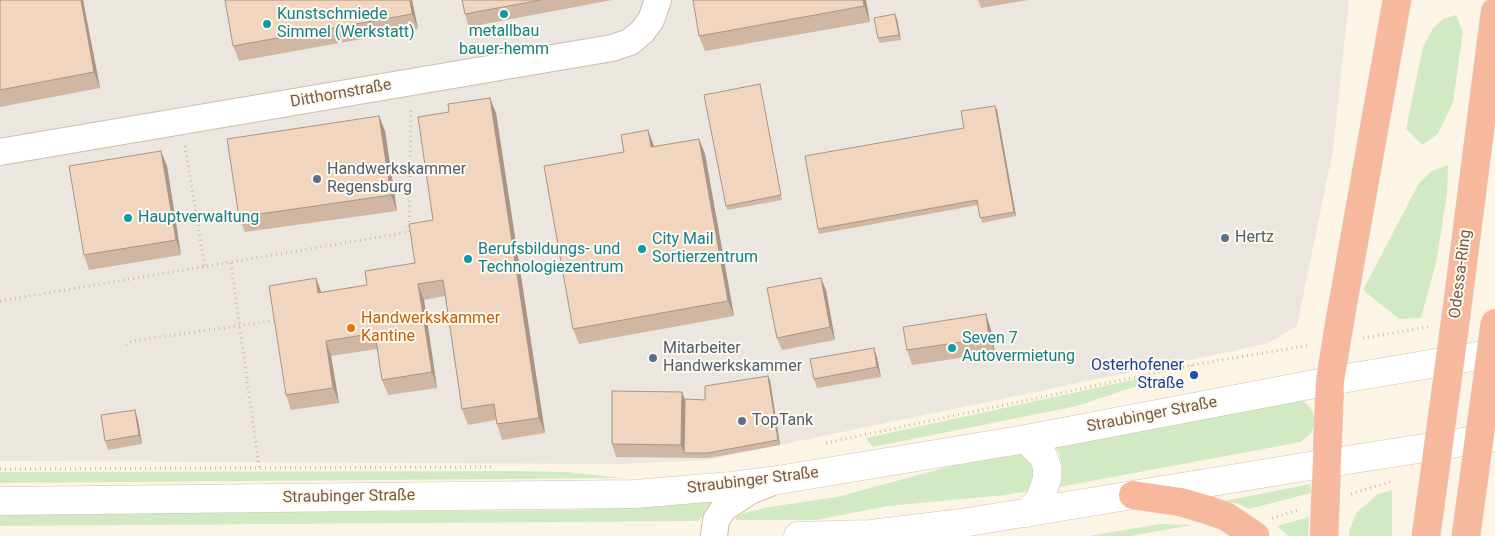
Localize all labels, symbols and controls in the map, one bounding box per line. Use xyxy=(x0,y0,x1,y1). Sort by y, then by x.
place label: Kunstschmiede Simmel (Werkstatt) xyxy=(277,5,415,43)
marker: metallbau bauer-hemm xyxy=(498,8,510,20)
marker: Kunstschmiede Simmel (Werkstatt) xyxy=(261,18,273,30)
place label: metallbau bauer-hemm xyxy=(459,22,549,60)
street label: Ditthornstraße xyxy=(289,76,393,112)
place label: Handwerkskammer Regensburg xyxy=(327,160,466,198)
marker: Handwerkskammer Regensburg xyxy=(311,173,323,185)
place label: Hauptverwaltung xyxy=(138,208,259,228)
marker: Hauptverwaltung xyxy=(122,212,134,224)
place label: Hertz xyxy=(1235,228,1274,248)
street label: Odessa-Ring xyxy=(1446,228,1476,320)
place label: City Mail Sortierzentrum xyxy=(652,230,758,268)
marker: Hertz xyxy=(1219,232,1231,244)
place label: Berufsbildungs- und Technologiezentrum xyxy=(478,240,623,278)
marker: City Mail Sortierzentrum xyxy=(636,243,648,255)
marker: Berufsbildungs- und Technologiezentrum xyxy=(462,253,474,265)
place label: Handwerkskammer Kantine xyxy=(361,309,500,347)
marker: Handwerkskammer Kantine xyxy=(345,322,357,334)
place label: Seven 7 Autovermietung xyxy=(962,329,1075,367)
place label: Mitarbeiter Handwerkskammer xyxy=(663,339,802,377)
marker: Seven 7 Autovermietung xyxy=(946,342,958,354)
marker: Mitarbeiter Handwerkskammer xyxy=(647,352,659,364)
place label: Osterhofener Straße xyxy=(1091,356,1184,394)
marker: Osterhofener Straße xyxy=(1188,369,1200,381)
street label: Straubinger Straße xyxy=(1085,393,1219,437)
place label: TopTank xyxy=(752,411,813,431)
marker: TopTank xyxy=(736,415,748,427)
street label: Straubinger Straße xyxy=(686,463,820,499)
street label: Straubinger Straße xyxy=(283,486,415,508)

